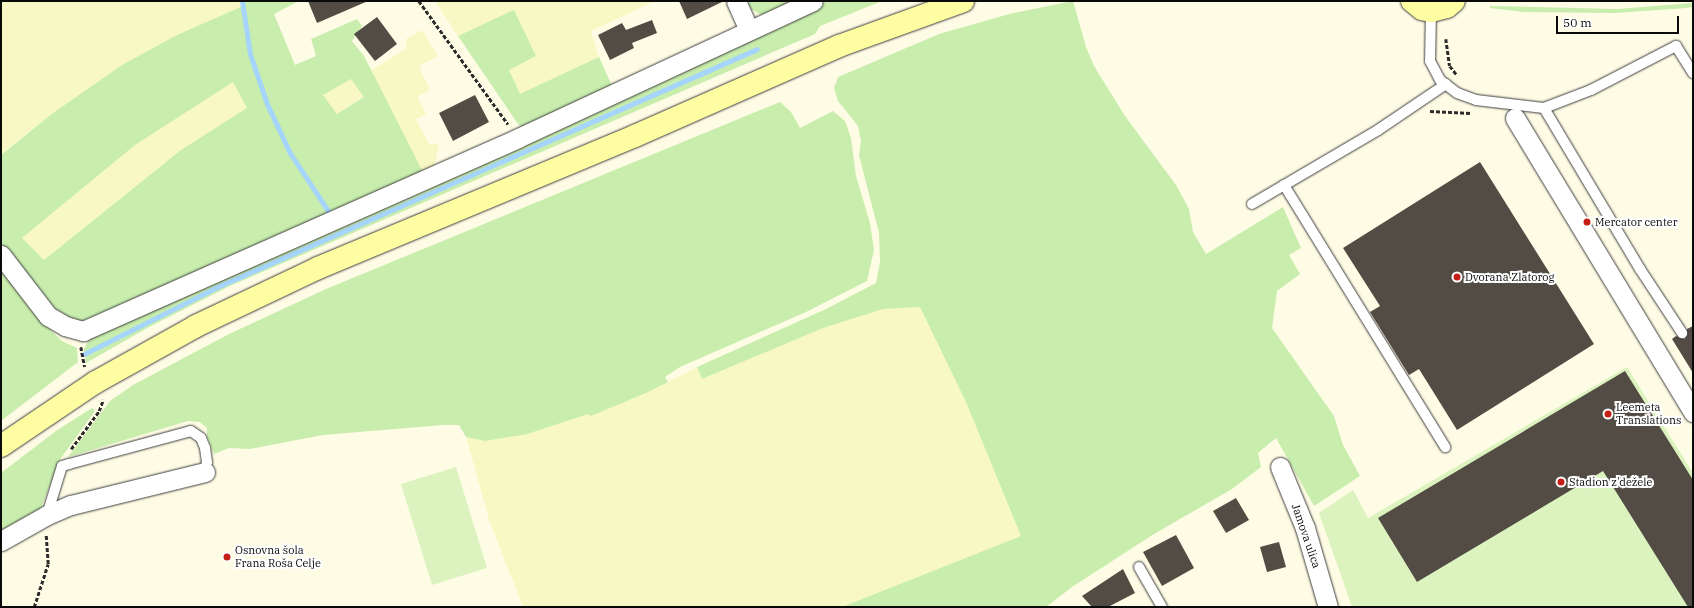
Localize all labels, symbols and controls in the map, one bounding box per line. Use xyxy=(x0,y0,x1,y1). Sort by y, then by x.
scale bar xyxy=(1558,8,1681,34)
text: 50 m xyxy=(1563,15,1592,30)
place label: Mercator center xyxy=(1595,215,1678,229)
marker: Mercator center xyxy=(1582,217,1592,227)
place label: Dvorana Zlatorog xyxy=(1465,270,1555,284)
marker: Dvorana Zlatorog xyxy=(1452,272,1462,282)
place label: Leemeta Translations xyxy=(1616,401,1681,427)
marker: Leemeta Translations xyxy=(1603,409,1613,419)
place label: Stadion z'dežele xyxy=(1569,475,1652,489)
marker: Stadion z'dežele xyxy=(1556,477,1566,487)
street label: Jamova ulica xyxy=(1289,502,1323,570)
place label: Osnovna šola Frana Roša Celje xyxy=(235,544,321,570)
marker: Osnovna šola Frana Roša Celje xyxy=(222,552,232,562)

